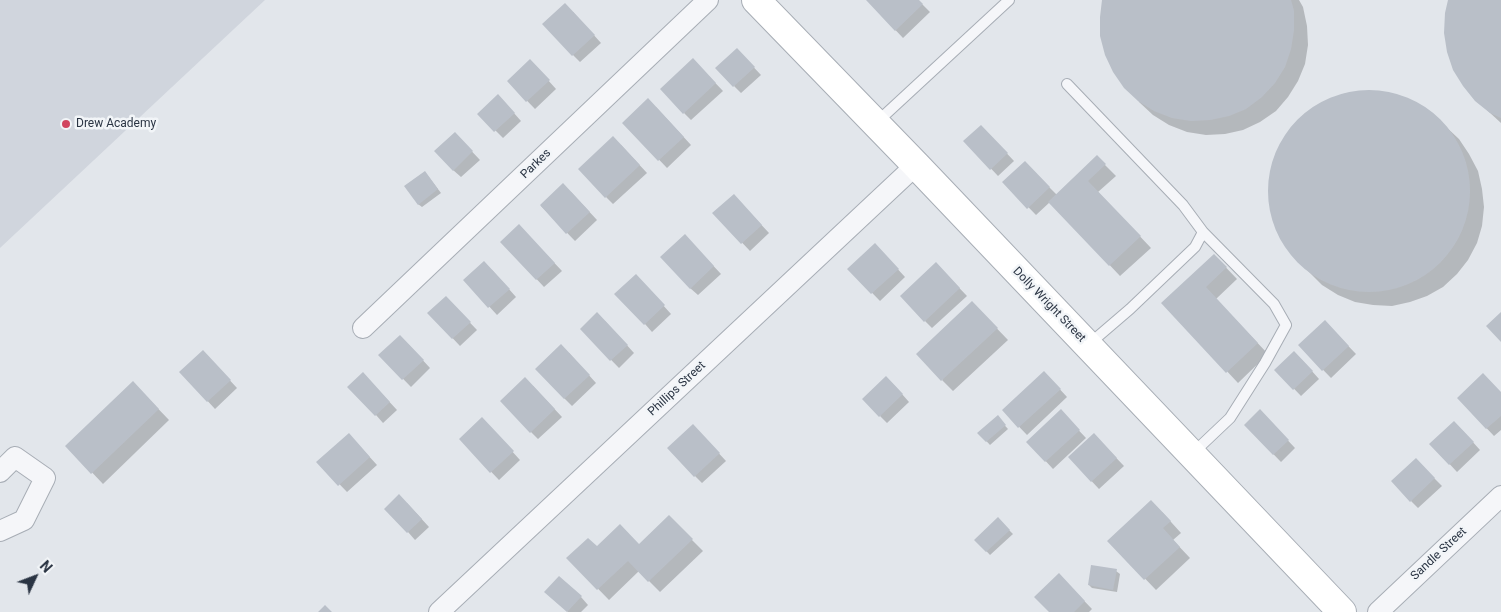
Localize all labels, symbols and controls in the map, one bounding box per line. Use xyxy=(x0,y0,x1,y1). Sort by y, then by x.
place label: Drew Academy xyxy=(76,117,156,131)
marker: Drew Academy xyxy=(60,118,72,130)
street label: Parkes xyxy=(518,146,554,182)
street label: Dolly Wright Street xyxy=(1010,265,1088,345)
street label: Phillips Street xyxy=(645,359,709,419)
street label: Sandle Street xyxy=(1408,525,1470,583)
north arrow xyxy=(10,552,60,602)
text: N xyxy=(37,558,55,576)

